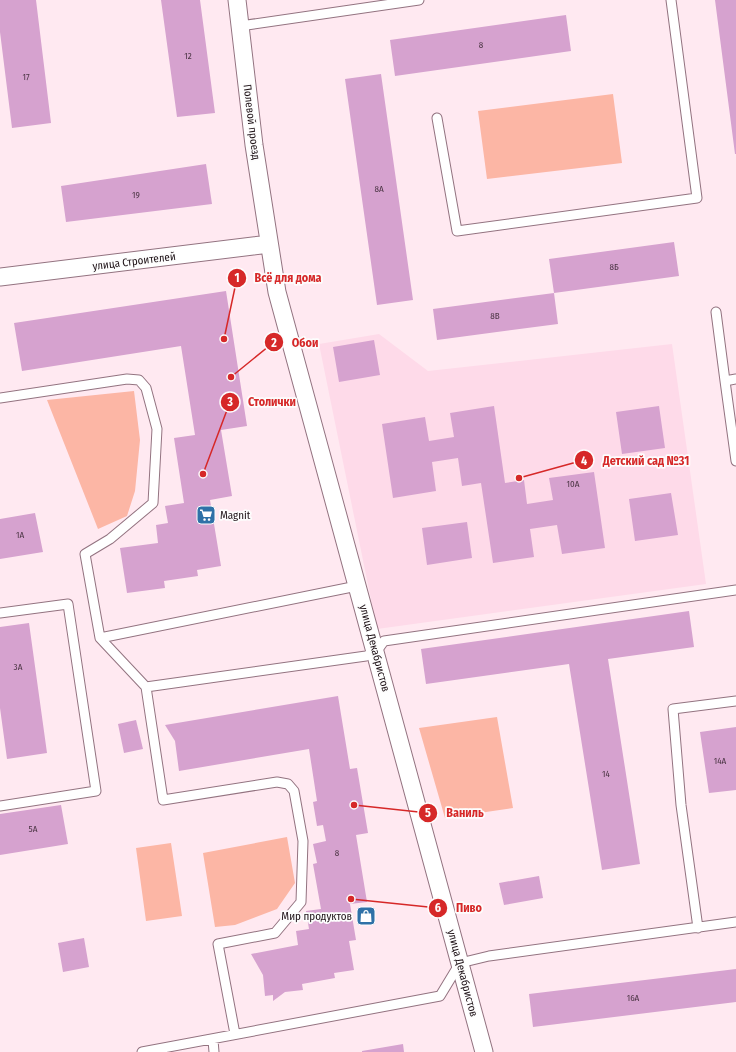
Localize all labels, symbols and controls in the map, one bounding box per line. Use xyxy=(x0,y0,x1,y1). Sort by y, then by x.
house number: 8 xyxy=(479,40,484,50)
house number: 12 xyxy=(184,51,192,61)
house number: 17 xyxy=(22,72,30,82)
street label: Полевой проезд xyxy=(240,83,263,161)
house number: 8А xyxy=(374,184,384,194)
house number: 19 xyxy=(132,190,140,200)
street label: улица Строителей xyxy=(92,250,176,273)
house number: 8Б xyxy=(609,262,619,272)
callout: Всё для дома xyxy=(227,266,330,290)
text: 1 xyxy=(234,271,240,285)
text: Всё для дома xyxy=(254,271,322,285)
house number: 8В xyxy=(490,311,500,321)
callout: Обои xyxy=(264,330,326,354)
text: 2 xyxy=(270,336,277,350)
text: Обои xyxy=(292,336,318,350)
callout: Столички xyxy=(220,390,304,414)
text: 3 xyxy=(226,395,233,409)
text: Столички xyxy=(248,395,296,409)
callout: Детский сад №31 xyxy=(574,448,697,472)
text: 4 xyxy=(581,454,587,468)
text: Детский сад №31 xyxy=(602,454,689,468)
house number: 10А xyxy=(567,479,580,489)
supermarket icon: Magnit xyxy=(195,504,217,526)
place label: Magnit xyxy=(220,509,251,522)
house number: 1А xyxy=(16,530,24,540)
street label: улица Декабристов xyxy=(357,603,392,693)
house number: 3А xyxy=(14,662,23,672)
house number: 14А xyxy=(714,756,727,766)
house number: 14 xyxy=(602,769,611,779)
callout: Ваниль xyxy=(418,801,491,825)
text: 5 xyxy=(425,806,431,820)
text: Ваниль xyxy=(446,806,484,820)
house number: 5А xyxy=(29,824,38,834)
house number: 8 xyxy=(335,848,340,858)
callout: Пиво xyxy=(428,896,490,920)
text: 6 xyxy=(435,901,441,915)
text: Пиво xyxy=(456,901,483,915)
shop icon: Мир продуктов xyxy=(355,905,377,927)
place label: Мир продуктов xyxy=(281,910,352,923)
street label: улица Декабристов xyxy=(445,928,480,1018)
house number: 16А xyxy=(627,993,640,1003)

